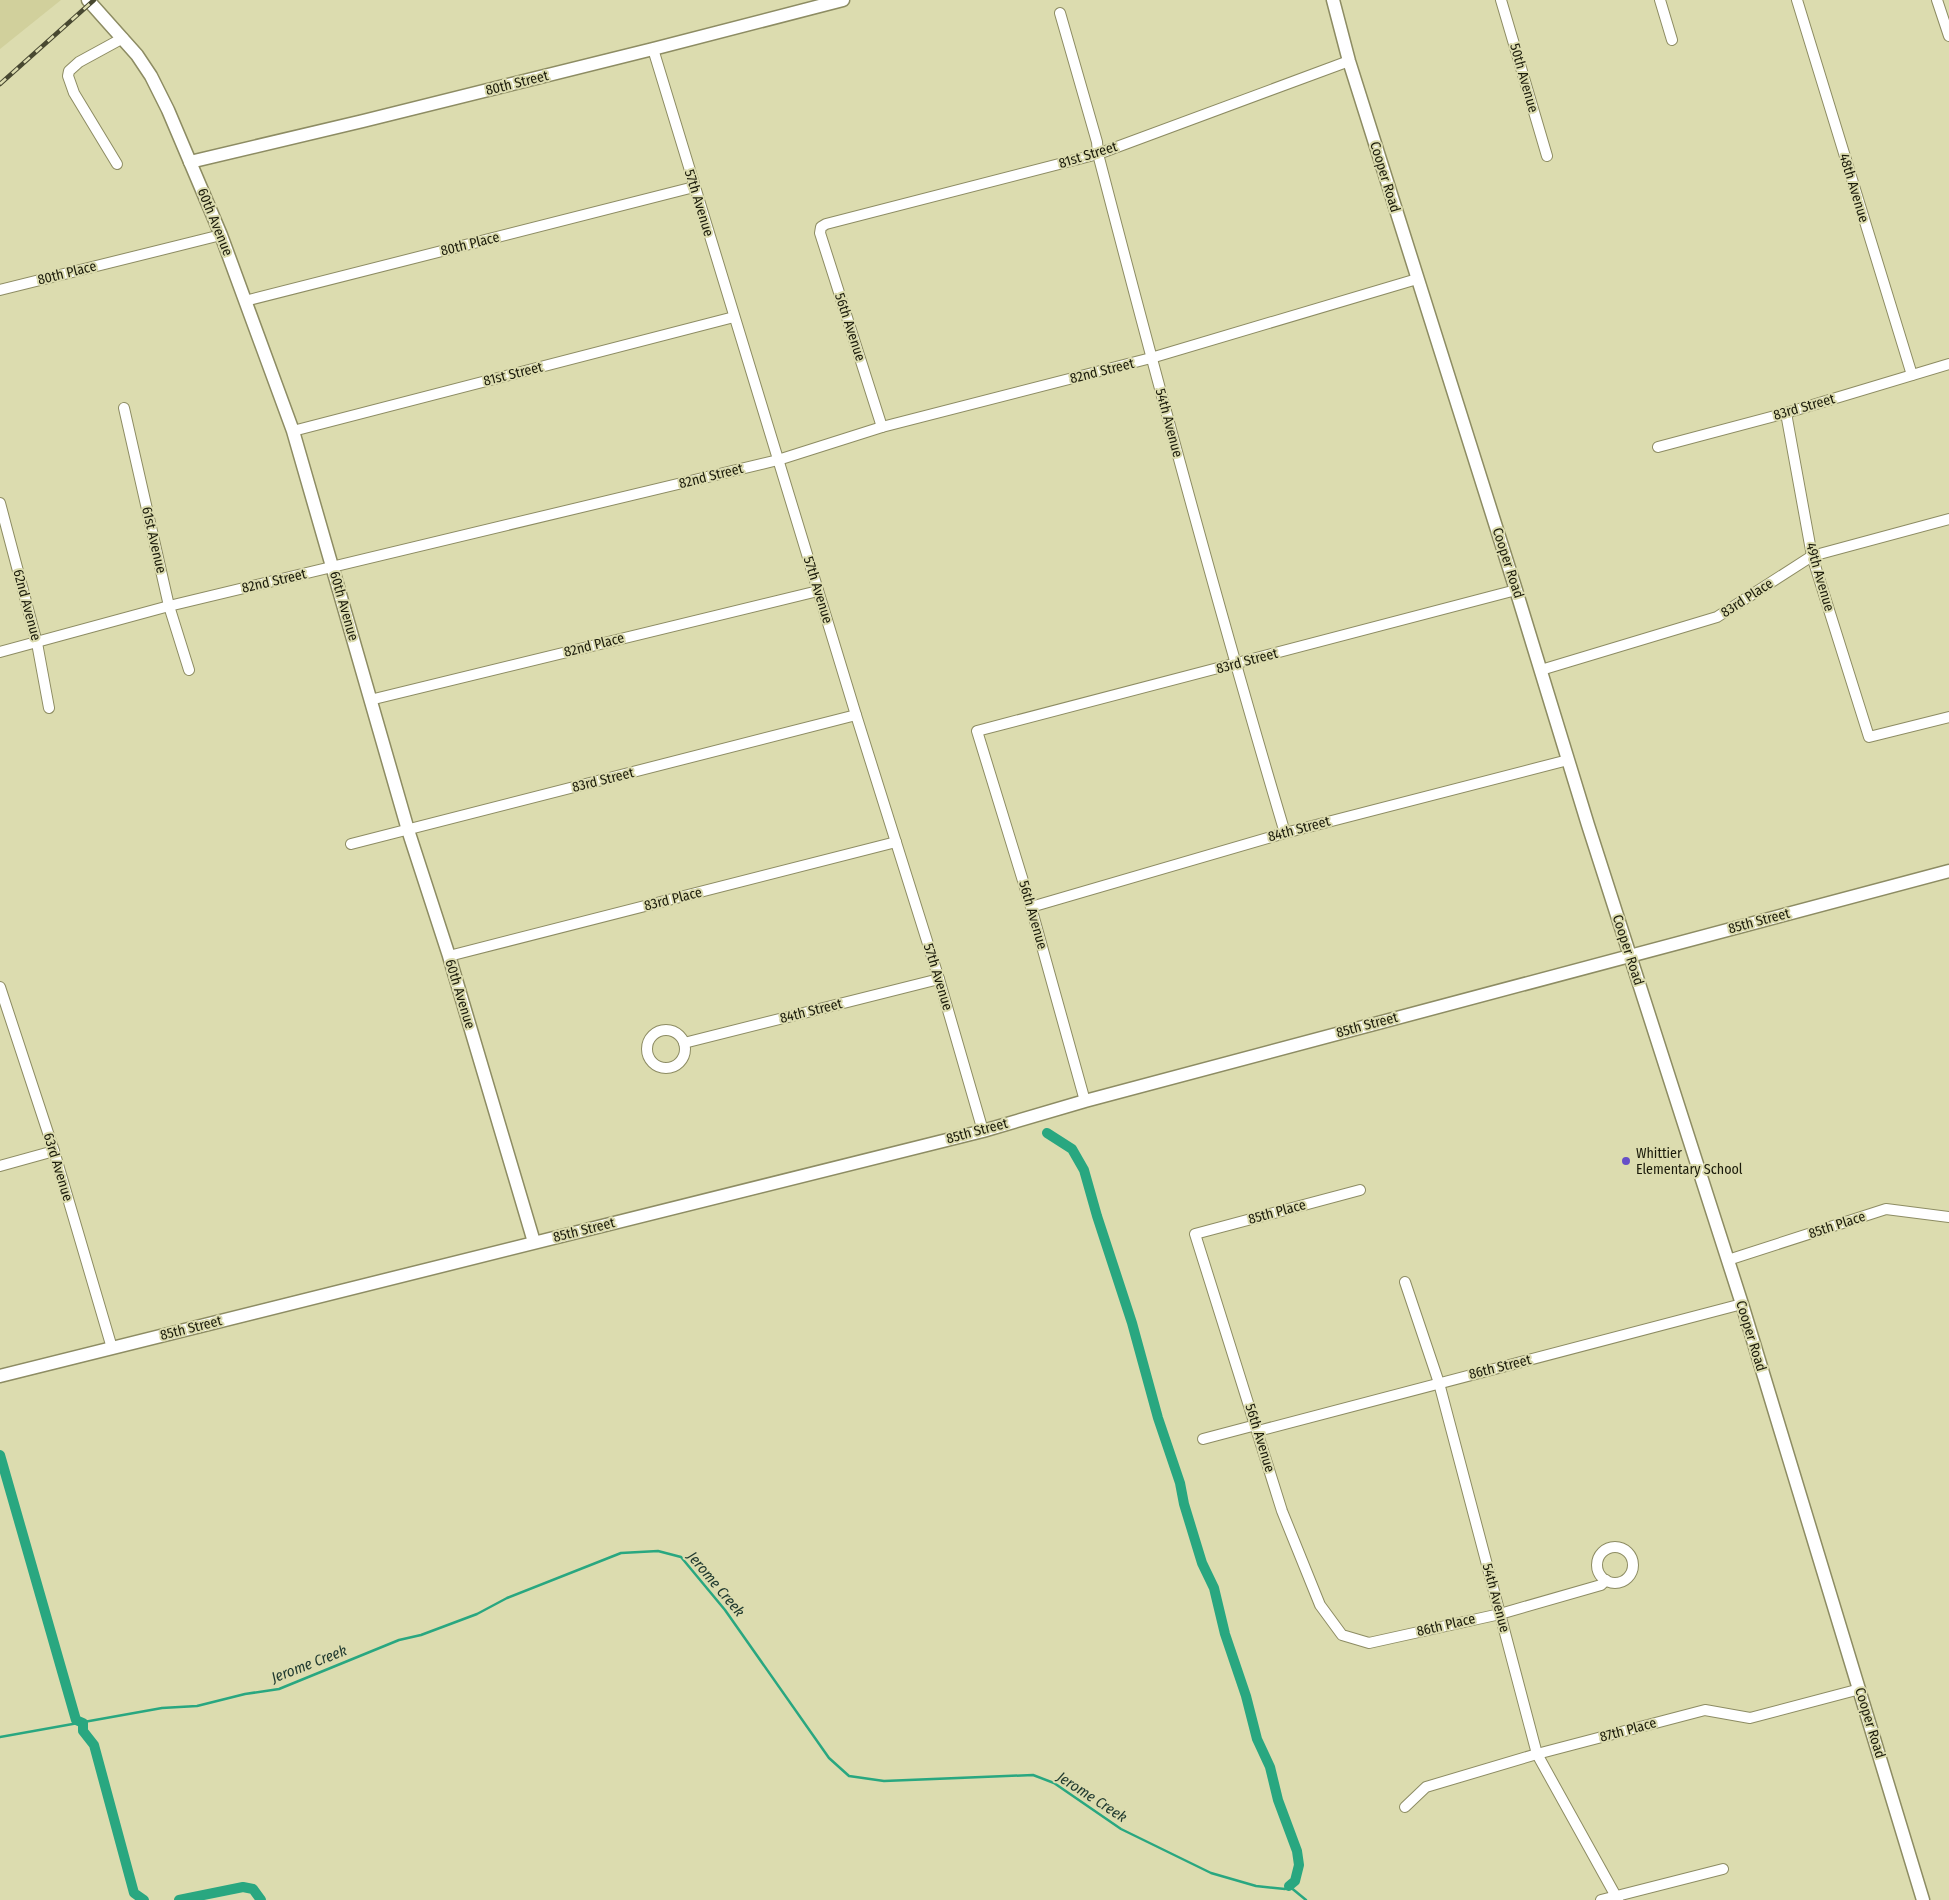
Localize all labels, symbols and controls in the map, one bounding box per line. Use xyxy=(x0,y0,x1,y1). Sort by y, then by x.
street label: 50th Avenue xyxy=(1506,42,1542,115)
street label: 80th Street xyxy=(484,67,550,99)
street label: 81st Street xyxy=(1057,138,1120,172)
street label: Cooper Road xyxy=(1366,140,1404,214)
street label: 48th Avenue xyxy=(1835,152,1873,225)
street label: 57th Avenue xyxy=(681,167,717,239)
street label: 60th Avenue xyxy=(194,186,236,258)
street label: 80th Place xyxy=(439,228,501,259)
street label: 80th Place xyxy=(36,257,98,288)
street label: 56th Avenue xyxy=(831,291,869,363)
street label: 82nd Street xyxy=(1068,355,1136,387)
street label: 81st Street xyxy=(482,358,545,390)
street label: 54th Avenue xyxy=(1152,387,1186,459)
street label: 83rd Street xyxy=(1771,390,1837,424)
street label: 82nd Street xyxy=(677,460,745,492)
street label: 61st Avenue xyxy=(138,505,170,575)
street label: Cooper Road xyxy=(1489,526,1527,600)
street label: 49th Avenue xyxy=(1802,541,1838,613)
street label: 57th Avenue xyxy=(800,554,836,626)
street label: 82nd Street xyxy=(240,565,308,597)
street label: 62nd Avenue xyxy=(9,567,45,643)
street label: 60th Avenue xyxy=(326,569,362,643)
street label: 83rd Place xyxy=(1718,575,1776,621)
street label: 82nd Place xyxy=(562,629,626,661)
street label: 83rd Street xyxy=(1214,645,1280,677)
street label: 83rd Street xyxy=(570,764,636,796)
street label: 84th Street xyxy=(1266,812,1332,845)
street label: 56th Avenue xyxy=(1015,879,1051,951)
street label: 83rd Place xyxy=(642,884,704,914)
street label: 85th Street xyxy=(1726,905,1792,937)
street label: Cooper Road xyxy=(1609,913,1647,987)
street label: 57th Avenue xyxy=(920,941,956,1013)
street label: 60th Avenue xyxy=(441,957,479,1031)
street label: 84th Street xyxy=(778,995,844,1027)
street label: 85th Street xyxy=(1334,1009,1400,1041)
street label: 85th Street xyxy=(944,1115,1010,1147)
street label: 63rd Avenue xyxy=(40,1131,76,1203)
place label: Whittier Elementary School xyxy=(1636,1145,1743,1178)
marker: Whittier Elementary School xyxy=(1620,1155,1632,1167)
street label: 85th Place xyxy=(1246,1196,1308,1228)
street label: 85th Place xyxy=(1806,1208,1868,1242)
street label: 85th Street xyxy=(551,1214,617,1246)
street label: Cooper Road xyxy=(1732,1299,1770,1373)
street label: 85th Street xyxy=(158,1312,224,1344)
street label: 86th Street xyxy=(1467,1351,1533,1383)
street label: 56th Avenue xyxy=(1242,1402,1278,1474)
water label: Jerome Creek xyxy=(683,1547,749,1621)
street label: 54th Avenue xyxy=(1479,1562,1513,1634)
street label: 86th Place xyxy=(1415,1610,1477,1640)
water label: Jerome Creek xyxy=(268,1641,350,1687)
street label: Cooper Road xyxy=(1851,1686,1889,1760)
street label: 87th Place xyxy=(1598,1714,1658,1746)
water label: Jerome Creek xyxy=(1053,1767,1131,1827)

